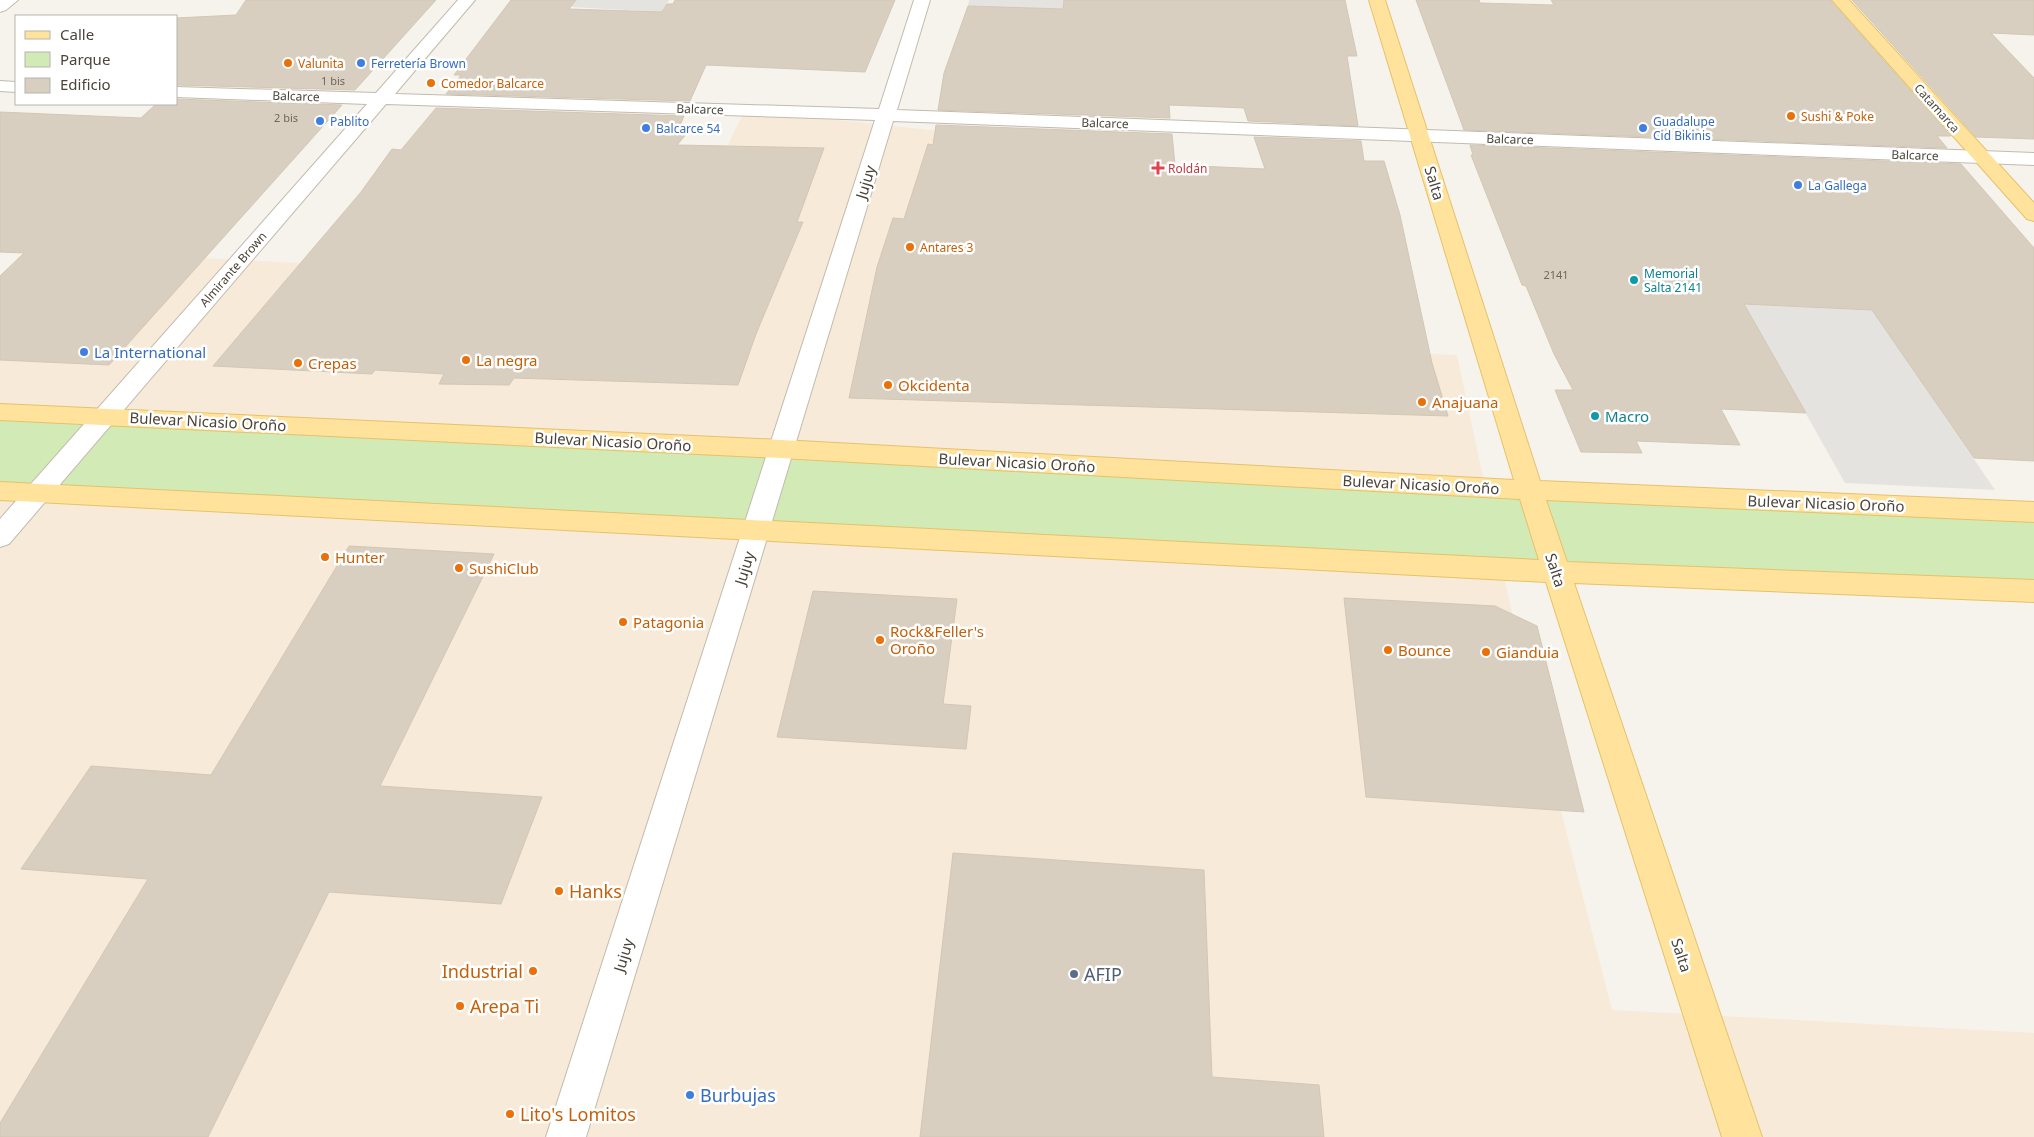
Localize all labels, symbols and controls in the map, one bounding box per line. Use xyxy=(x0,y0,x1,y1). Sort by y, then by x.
legend xyxy=(15,15,178,105)
text: Calle xyxy=(60,24,94,44)
text: Parque xyxy=(60,49,110,69)
place label: Valunita xyxy=(298,55,344,72)
place label: Ferretería Brown xyxy=(371,55,466,72)
marker: Valunita xyxy=(282,57,294,69)
marker: Ferretería Brown xyxy=(355,57,367,69)
house number: 1 bis xyxy=(321,73,345,88)
text: Edificio xyxy=(60,74,111,94)
place label: Comedor Balcarce xyxy=(441,75,544,92)
marker: Comedor Balcarce xyxy=(425,77,437,89)
street label: Catamarca xyxy=(1910,80,1964,136)
street label: Balcarce xyxy=(272,87,320,105)
street label: Balcarce xyxy=(676,100,724,118)
place label: Sushi & Poke xyxy=(1801,108,1874,125)
house number: 2 bis xyxy=(274,110,298,125)
marker: Sushi & Poke xyxy=(1785,110,1797,122)
place label: Pablito xyxy=(330,113,369,130)
place label: Guadalupe Cid Bikinis xyxy=(1653,113,1715,144)
street label: Balcarce xyxy=(1081,114,1129,132)
marker: Pablito xyxy=(314,115,326,127)
place label: Balcarce 54 xyxy=(656,120,720,137)
marker: Balcarce 54 xyxy=(640,122,652,134)
marker: Guadalupe Cid Bikinis xyxy=(1637,122,1649,134)
street label: Balcarce xyxy=(1486,130,1534,148)
street label: Balcarce xyxy=(1891,146,1939,164)
place label: Roldán xyxy=(1168,160,1207,177)
street label: Jujuy xyxy=(850,162,880,203)
marker: Roldán xyxy=(1152,162,1164,174)
street label: Salta xyxy=(1420,164,1450,202)
place label: La Gallega xyxy=(1808,177,1867,194)
marker: La Gallega xyxy=(1792,179,1804,191)
street label: Almirante Brown xyxy=(196,228,270,310)
place label: Antares 3 xyxy=(920,239,974,256)
marker: Antares 3 xyxy=(904,241,916,253)
place label: Memorial Salta 2141 xyxy=(1644,265,1702,296)
house number: 2141 xyxy=(1543,267,1569,282)
marker: Memorial Salta 2141 xyxy=(1628,274,1640,286)
place label: La International xyxy=(94,342,206,362)
marker: La International xyxy=(78,346,90,358)
place label: La negra xyxy=(476,350,537,370)
place label: Crepas xyxy=(308,353,357,373)
marker: La negra xyxy=(460,354,472,366)
marker: Crepas xyxy=(292,357,304,369)
place label: Okcidenta xyxy=(898,375,970,395)
marker: Okcidenta xyxy=(882,379,894,391)
place label: Anajuana xyxy=(1432,392,1499,412)
marker: Anajuana xyxy=(1416,396,1428,408)
place label: Macro xyxy=(1605,406,1649,426)
street label: Bulevar Nicasio Oroño xyxy=(129,407,287,435)
marker: Macro xyxy=(1589,410,1601,422)
street label: Bulevar Nicasio Oroño xyxy=(534,427,692,455)
street label: Bulevar Nicasio Oroño xyxy=(938,448,1096,476)
street label: Bulevar Nicasio Oroño xyxy=(1342,470,1500,498)
street label: Bulevar Nicasio Oroño xyxy=(1747,490,1905,516)
place label: Hunter xyxy=(335,547,385,567)
street label: Jujuy xyxy=(729,548,759,589)
marker: Hunter xyxy=(319,551,331,563)
street label: Salta xyxy=(1541,551,1571,589)
place label: SushiClub xyxy=(469,558,539,578)
marker: SushiClub xyxy=(453,562,465,574)
place label: Patagonia xyxy=(633,612,704,632)
marker: Patagonia xyxy=(617,616,629,628)
place label: Rock&Feller's Oroño xyxy=(890,621,984,658)
marker: Rock&Feller's Oroño xyxy=(874,634,886,646)
place label: Bounce xyxy=(1398,640,1451,660)
place label: Gianduia xyxy=(1496,642,1559,662)
marker: Bounce xyxy=(1382,644,1394,656)
marker: Gianduia xyxy=(1480,646,1492,658)
place label: Hanks xyxy=(569,879,622,903)
marker: Hanks xyxy=(553,885,565,897)
street label: Jujuy xyxy=(608,935,638,976)
street label: Salta xyxy=(1667,936,1697,974)
place label: Industrial xyxy=(442,959,523,983)
place label: AFIP xyxy=(1084,962,1122,986)
marker: Industrial xyxy=(527,965,539,977)
marker: AFIP xyxy=(1068,968,1080,980)
place label: Arepa Ti xyxy=(470,994,539,1018)
marker: Arepa Ti xyxy=(454,1000,466,1012)
place label: Burbujas xyxy=(700,1083,776,1107)
marker: Burbujas xyxy=(684,1089,696,1101)
place label: Lito's Lomitos xyxy=(520,1102,636,1126)
marker: Lito's Lomitos xyxy=(504,1108,516,1120)

